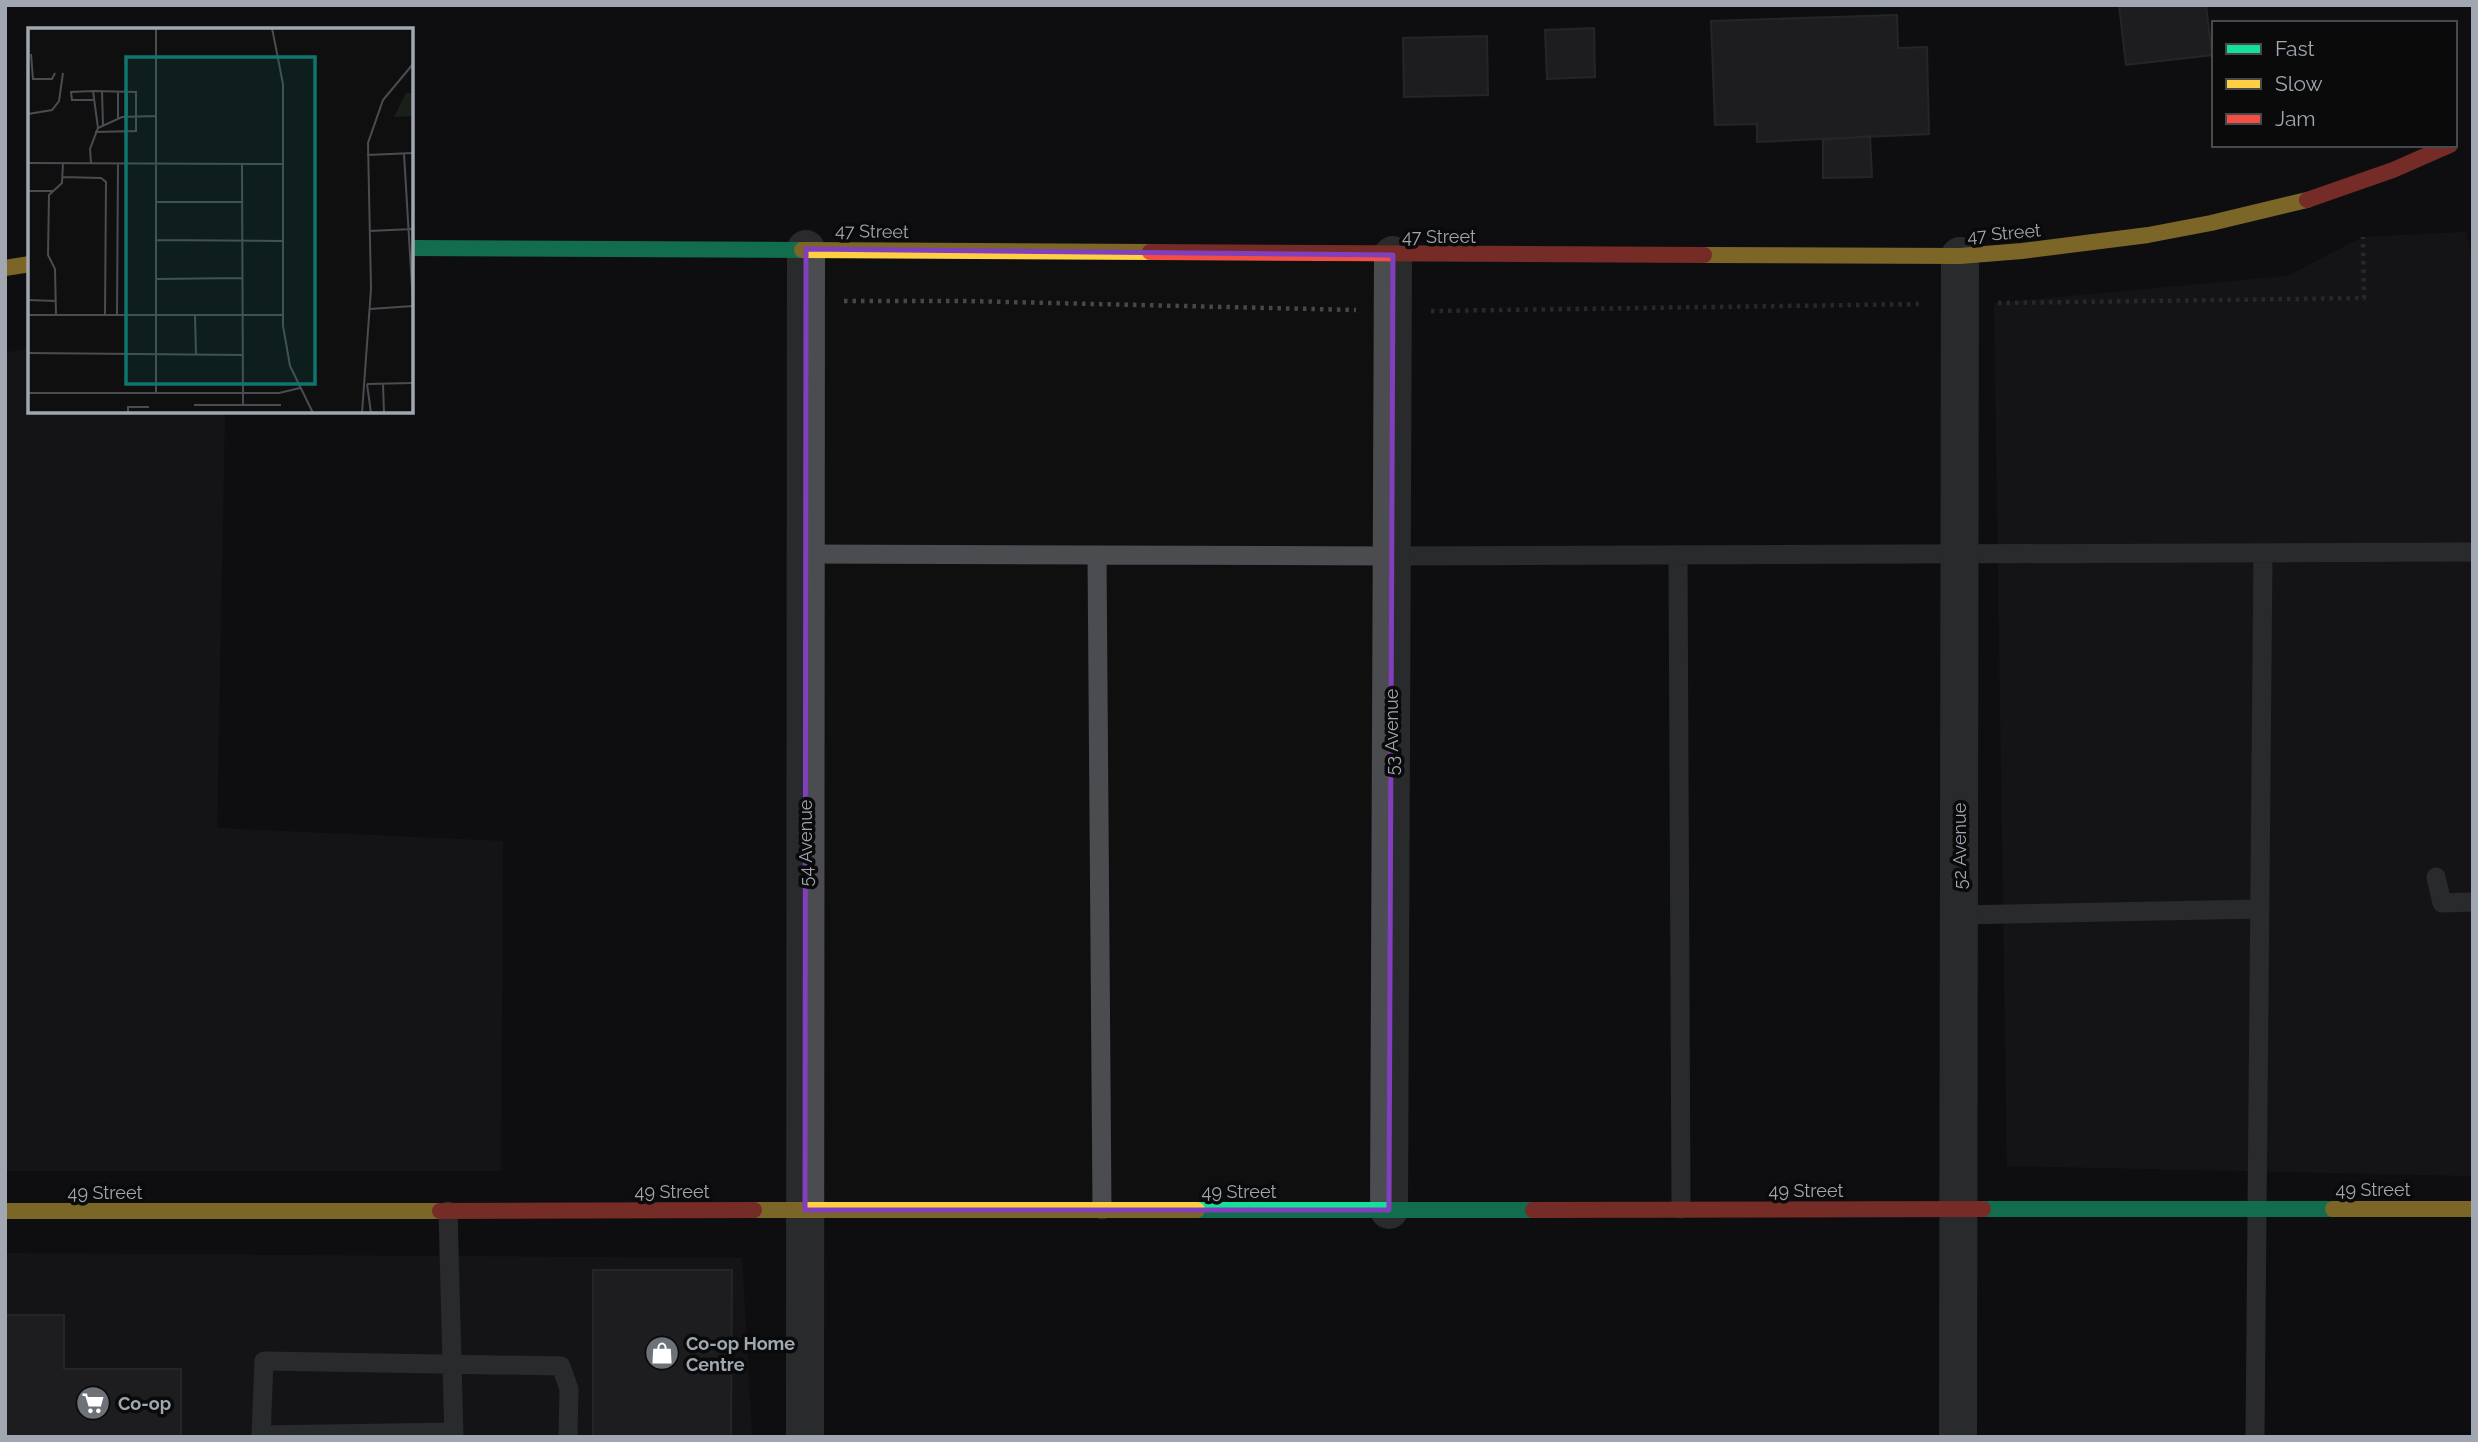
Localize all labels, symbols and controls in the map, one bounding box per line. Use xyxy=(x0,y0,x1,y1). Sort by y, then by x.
legend xyxy=(2212,21,2457,147)
inset map xyxy=(28,28,413,413)
text: Fast xyxy=(2275,36,2315,61)
text: Slow xyxy=(2275,71,2323,96)
text: Jam xyxy=(2275,106,2316,131)
street label: 47 Street xyxy=(1966,219,2042,247)
street label: 47 Street xyxy=(835,220,909,242)
street label: 47 Street xyxy=(1402,226,1476,247)
street label: 53 Avenue xyxy=(1381,688,1402,775)
street label: 54 Avenue xyxy=(795,799,816,886)
street label: 52 Avenue xyxy=(1949,802,1970,889)
street label: 49 Street xyxy=(2336,1179,2410,1200)
street label: 49 Street xyxy=(1769,1180,1843,1201)
street label: 49 Street xyxy=(635,1181,709,1202)
street label: 49 Street xyxy=(1202,1181,1276,1202)
street label: 49 Street xyxy=(68,1182,142,1203)
place label: Co-op Home Centre xyxy=(686,1333,795,1375)
shop icon: Co-op Home Centre xyxy=(643,1334,681,1372)
supermarket icon: Co-op xyxy=(74,1384,112,1422)
place label: Co-op xyxy=(118,1393,171,1414)

